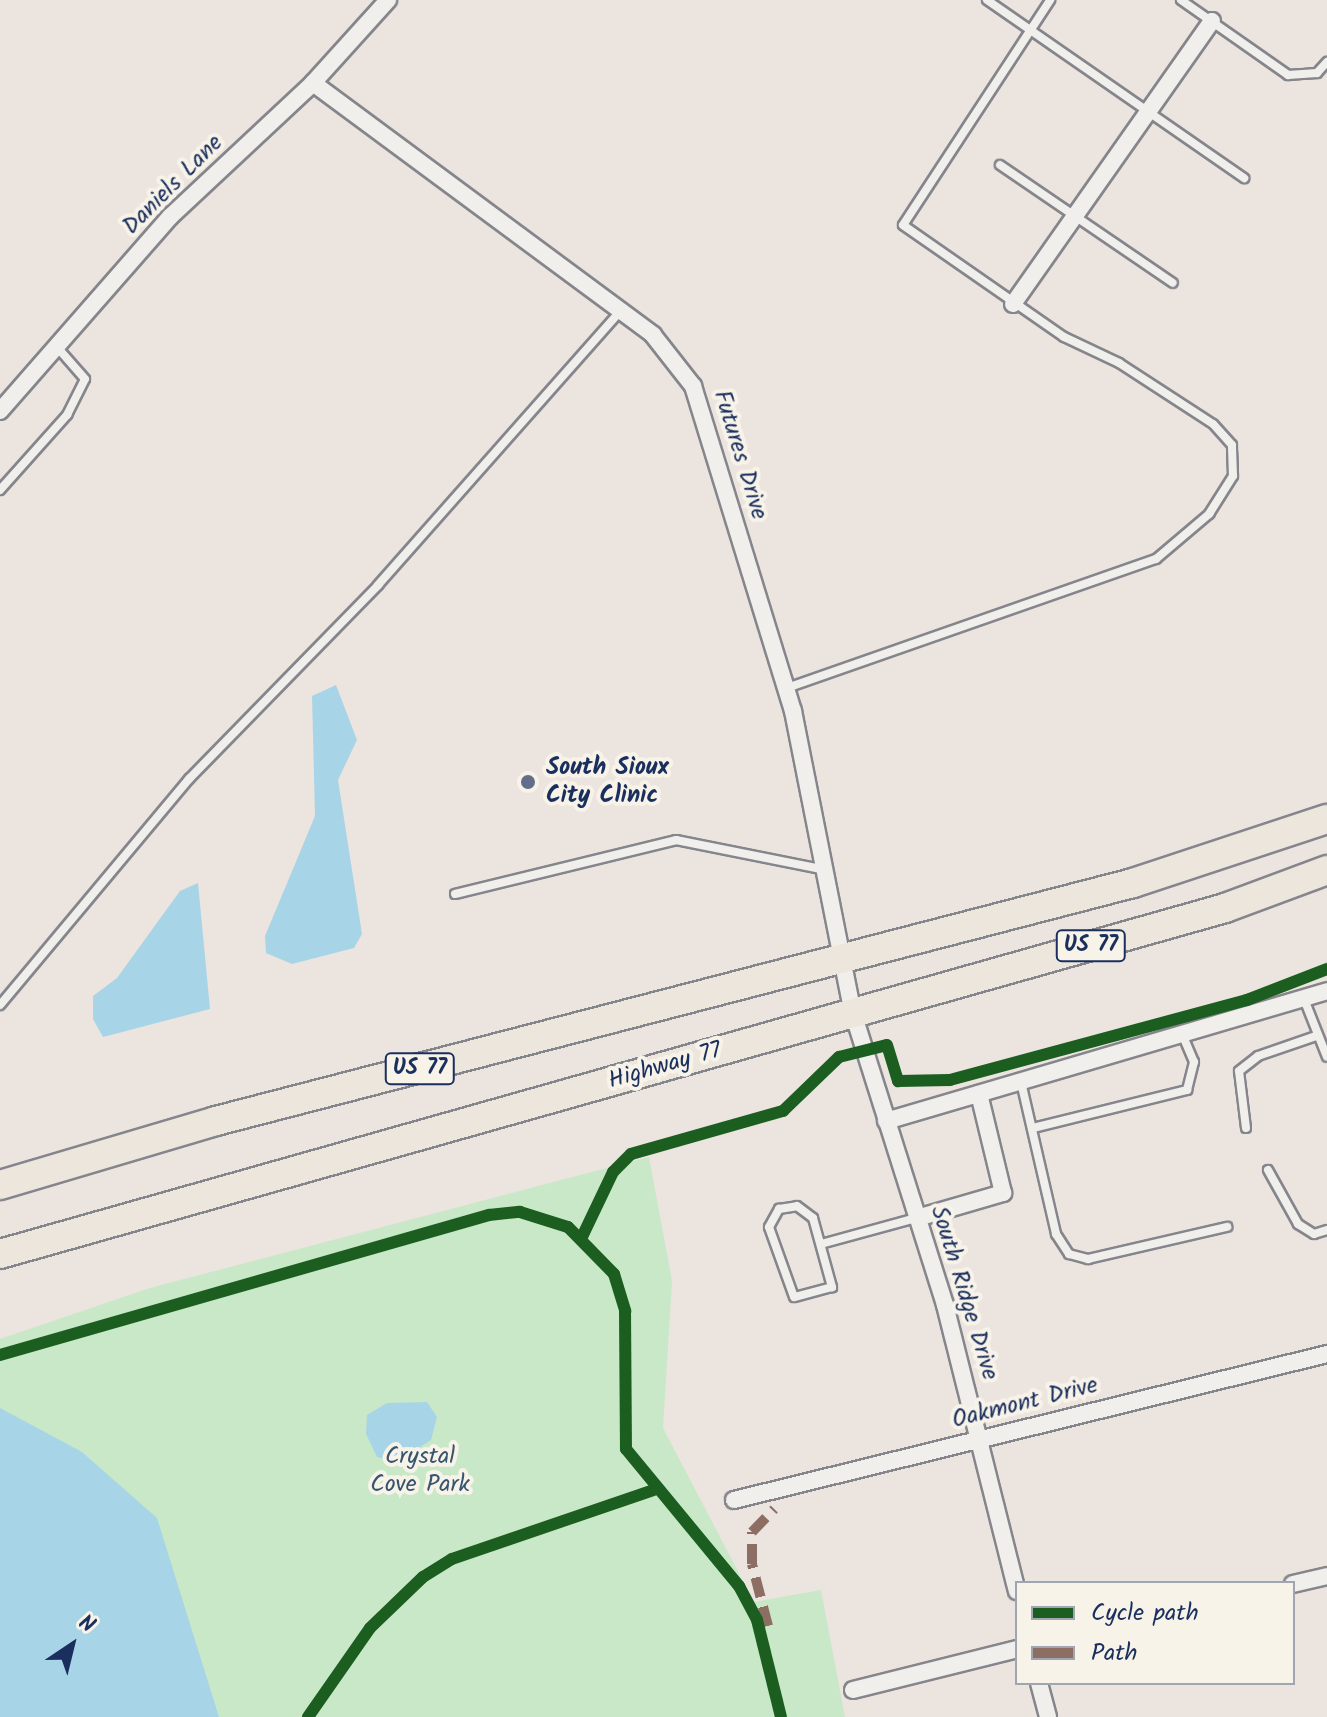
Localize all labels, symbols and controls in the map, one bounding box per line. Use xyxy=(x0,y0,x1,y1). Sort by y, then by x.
street label: Daniels Lane xyxy=(117,129,229,241)
street label: Futures Drive xyxy=(707,387,773,523)
place label: South Sioux City Clinic xyxy=(546,754,669,810)
marker: South Sioux City Clinic xyxy=(517,771,539,793)
road number: US 77 xyxy=(1055,928,1127,964)
street label: Highway 77 xyxy=(605,1036,725,1096)
road number: US 77 xyxy=(384,1051,456,1087)
street label: South Ridge Drive xyxy=(924,1202,1004,1384)
street label: Oakmont Drive xyxy=(949,1371,1101,1435)
park label: Crystal Cove Park xyxy=(370,1443,470,1499)
legend xyxy=(1015,1581,1295,1685)
text: Cycle path xyxy=(1091,1594,1199,1633)
north arrow xyxy=(32,1605,112,1685)
text: N xyxy=(70,1607,102,1643)
text: Path xyxy=(1091,1634,1137,1673)

